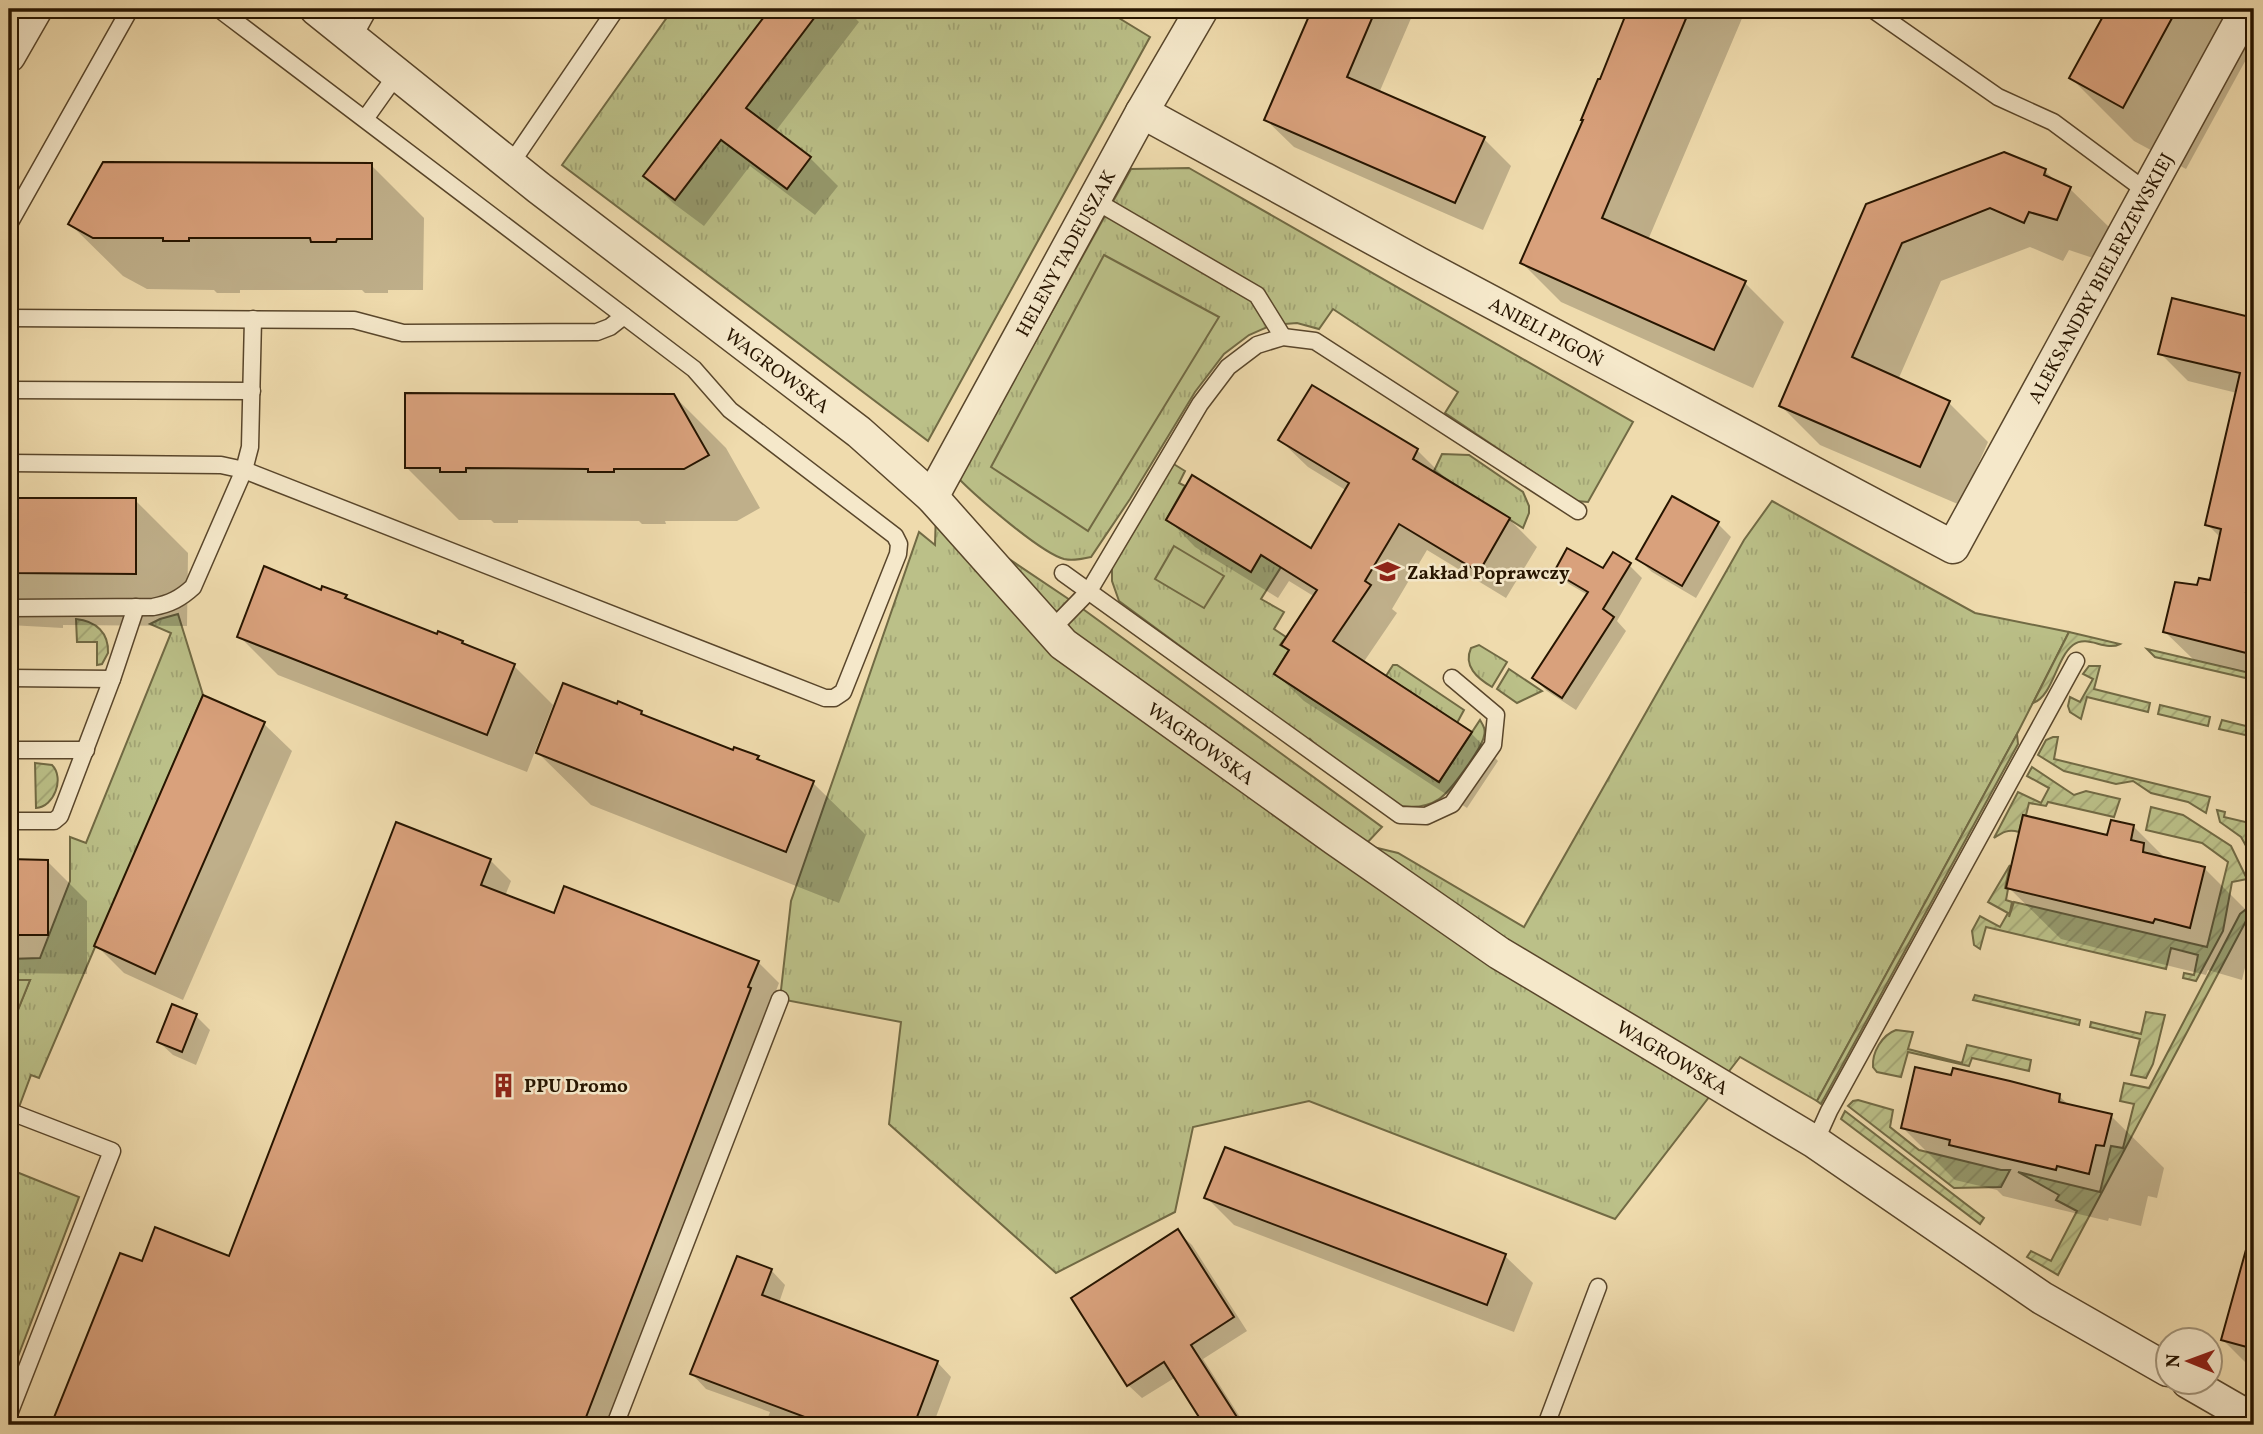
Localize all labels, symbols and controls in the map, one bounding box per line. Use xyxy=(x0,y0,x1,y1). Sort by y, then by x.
street label: ALEKSANDRY BIELERZEWSKIEJ xyxy=(2023,149,2181,409)
street label: HELENY TADEUSZAK xyxy=(1011,166,1123,342)
street label: ANIELI PIGOŃ xyxy=(1484,292,1607,374)
street label: WAGROWSKA xyxy=(718,323,834,420)
school or university icon: Zakład Poprawczy xyxy=(1373,558,1401,586)
place label: Zakład Poprawczy xyxy=(1407,561,1570,587)
street label: WAGROWSKA xyxy=(1141,697,1259,792)
street label: WAGROWSKA xyxy=(1611,1015,1733,1102)
building icon: PPU Dromo xyxy=(490,1071,518,1099)
place label: PPU Dromo xyxy=(524,1074,628,1100)
north arrow xyxy=(2154,1326,2224,1396)
text: N xyxy=(2161,1353,2187,1368)

